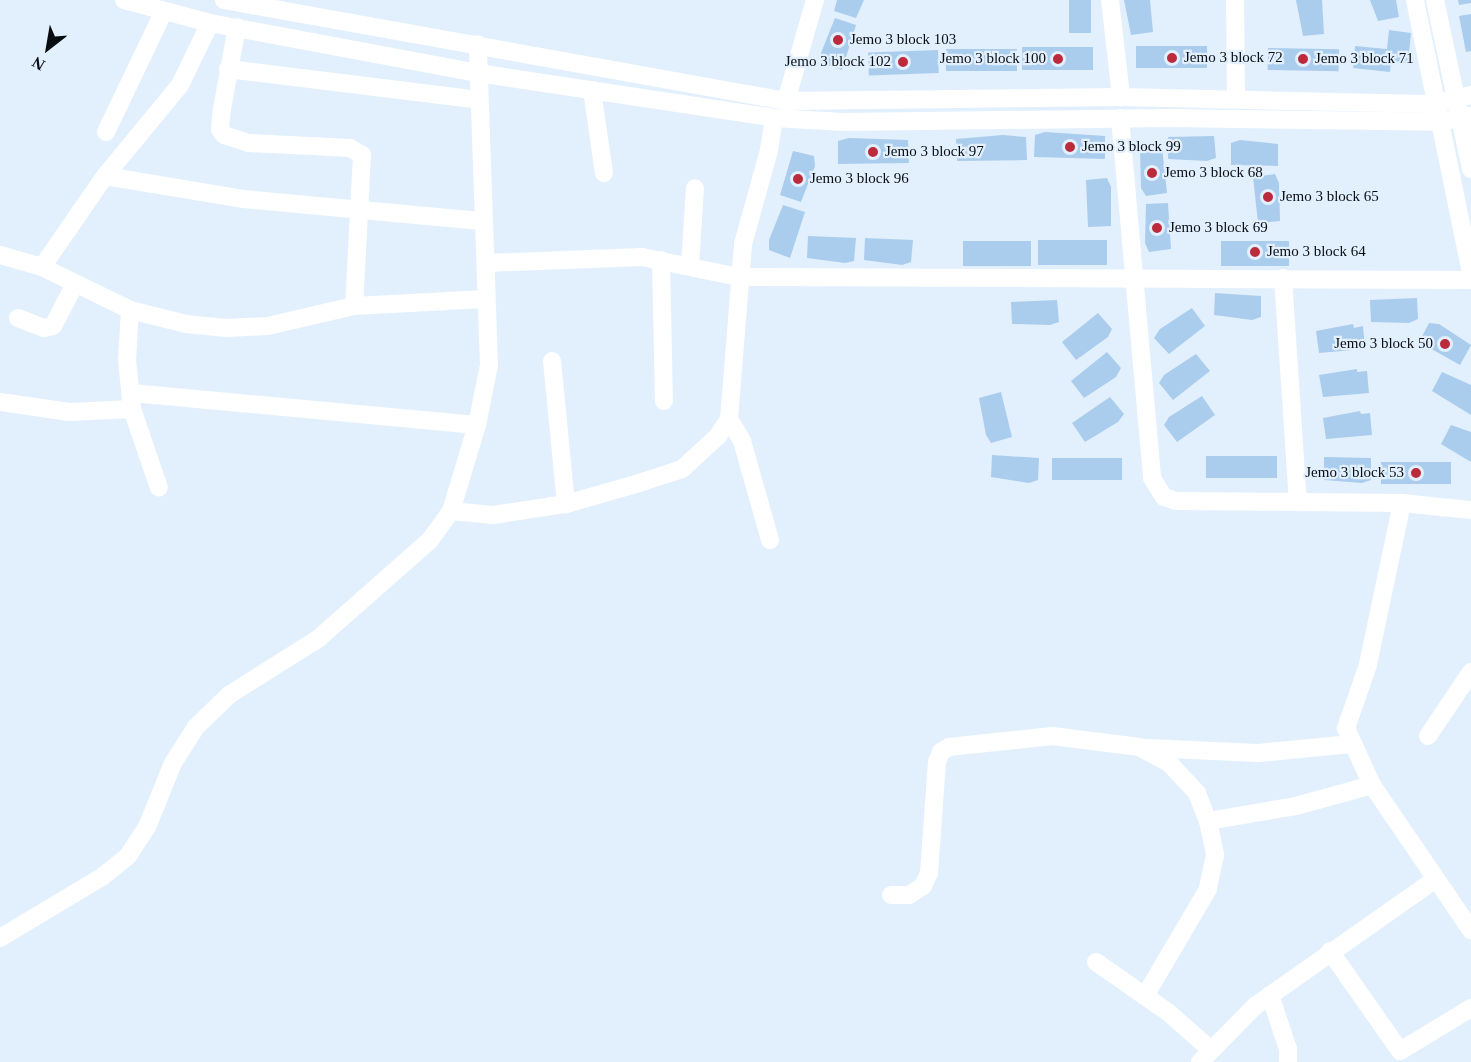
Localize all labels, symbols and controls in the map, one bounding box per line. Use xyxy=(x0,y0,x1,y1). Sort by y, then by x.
north arrow xyxy=(18,18,78,78)
place label: Jemo 3 block 103 xyxy=(850,31,956,49)
marker: Jemo 3 block 103 xyxy=(831,33,845,47)
place label: Jemo 3 block 72 xyxy=(1184,49,1283,67)
place label: Jemo 3 block 100 xyxy=(940,50,1046,68)
place label: Jemo 3 block 71 xyxy=(1315,50,1414,68)
marker: Jemo 3 block 72 xyxy=(1165,51,1179,65)
marker: Jemo 3 block 100 xyxy=(1051,52,1065,66)
marker: Jemo 3 block 71 xyxy=(1296,52,1310,66)
place label: Jemo 3 block 102 xyxy=(785,53,891,71)
text: N xyxy=(29,54,48,74)
marker: Jemo 3 block 102 xyxy=(896,55,910,69)
place label: Jemo 3 block 99 xyxy=(1082,138,1181,156)
marker: Jemo 3 block 99 xyxy=(1063,140,1077,154)
place label: Jemo 3 block 97 xyxy=(885,143,984,161)
marker: Jemo 3 block 97 xyxy=(866,145,880,159)
place label: Jemo 3 block 68 xyxy=(1164,164,1263,182)
marker: Jemo 3 block 68 xyxy=(1145,166,1159,180)
place label: Jemo 3 block 96 xyxy=(810,170,909,188)
marker: Jemo 3 block 96 xyxy=(791,172,805,186)
place label: Jemo 3 block 65 xyxy=(1280,188,1379,206)
marker: Jemo 3 block 65 xyxy=(1261,190,1275,204)
place label: Jemo 3 block 69 xyxy=(1169,219,1268,237)
marker: Jemo 3 block 69 xyxy=(1150,221,1164,235)
place label: Jemo 3 block 64 xyxy=(1267,243,1366,261)
marker: Jemo 3 block 64 xyxy=(1248,245,1262,259)
place label: Jemo 3 block 50 xyxy=(1334,335,1433,353)
marker: Jemo 3 block 50 xyxy=(1438,337,1452,351)
place label: Jemo 3 block 53 xyxy=(1305,464,1404,482)
marker: Jemo 3 block 53 xyxy=(1409,466,1423,480)

